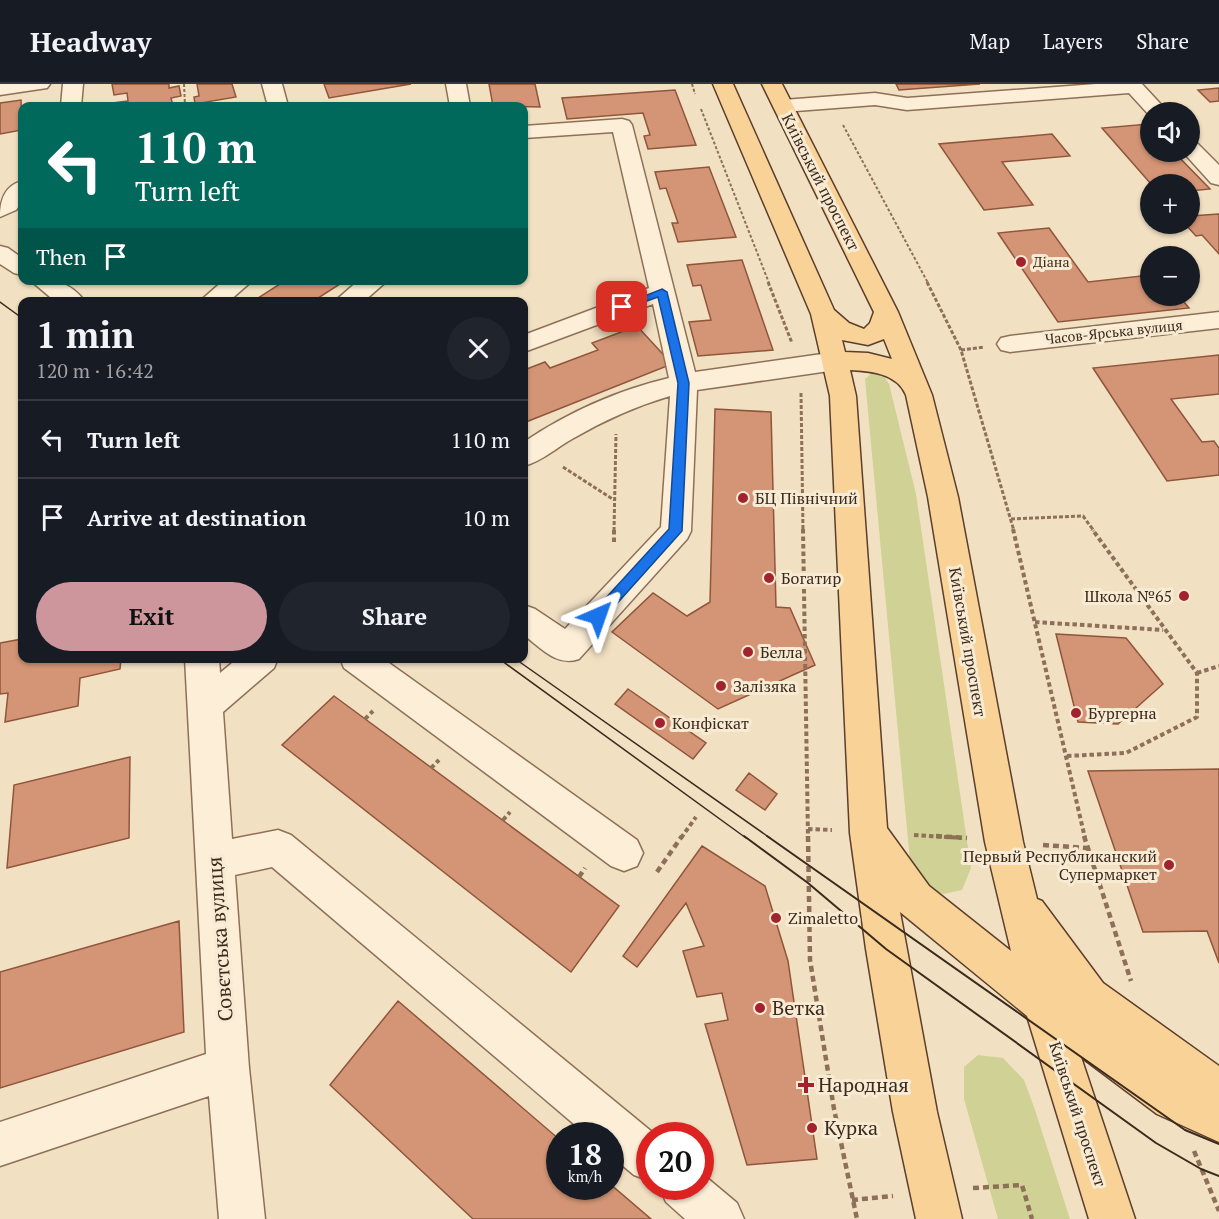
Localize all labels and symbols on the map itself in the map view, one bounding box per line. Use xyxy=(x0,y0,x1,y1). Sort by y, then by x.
street label: Київський проспект xyxy=(777,110,865,254)
place label: Діана xyxy=(1033,252,1070,271)
marker: Діана xyxy=(1014,255,1028,269)
pin xyxy=(596,281,647,332)
street label: Часов-Ярська вулиця xyxy=(1044,315,1184,348)
place label: БЦ Північний xyxy=(755,487,858,509)
marker: БЦ Північний xyxy=(736,491,750,505)
street label: Київський проспект xyxy=(944,566,992,718)
place label: Богатир xyxy=(781,567,841,589)
marker: Богатир xyxy=(762,571,776,585)
position arrow xyxy=(566,584,630,648)
place label: Школа №65 xyxy=(1084,585,1172,607)
marker: Школа №65 xyxy=(1177,589,1191,603)
place label: Белла xyxy=(760,641,803,663)
marker: Белла xyxy=(741,645,755,659)
place label: Залізяка xyxy=(733,675,796,697)
marker: Залізяка xyxy=(714,679,728,693)
place label: Бургерна xyxy=(1088,702,1157,724)
marker: Бургерна xyxy=(1069,706,1083,720)
place label: Конфіскат xyxy=(672,712,749,734)
marker: Конфіскат xyxy=(653,716,667,730)
place label: Первый Республиканский Супермаркет xyxy=(963,845,1157,885)
street label: Совєтська вулиця xyxy=(200,856,239,1022)
marker: Первый Республиканский Супермаркет xyxy=(1162,858,1176,872)
place label: Zimaletto xyxy=(788,907,858,929)
marker: Zimaletto xyxy=(769,911,783,925)
place label: Ветка xyxy=(772,994,825,1021)
marker: Ветка xyxy=(753,1001,767,1015)
street label: Київський проспект xyxy=(1044,1039,1112,1189)
place label: Народная xyxy=(818,1071,909,1098)
marker: Народная xyxy=(799,1078,813,1092)
place label: Курка xyxy=(824,1114,878,1141)
marker: Курка xyxy=(805,1121,819,1135)
speed limit sign: 20 xyxy=(636,1122,714,1200)

